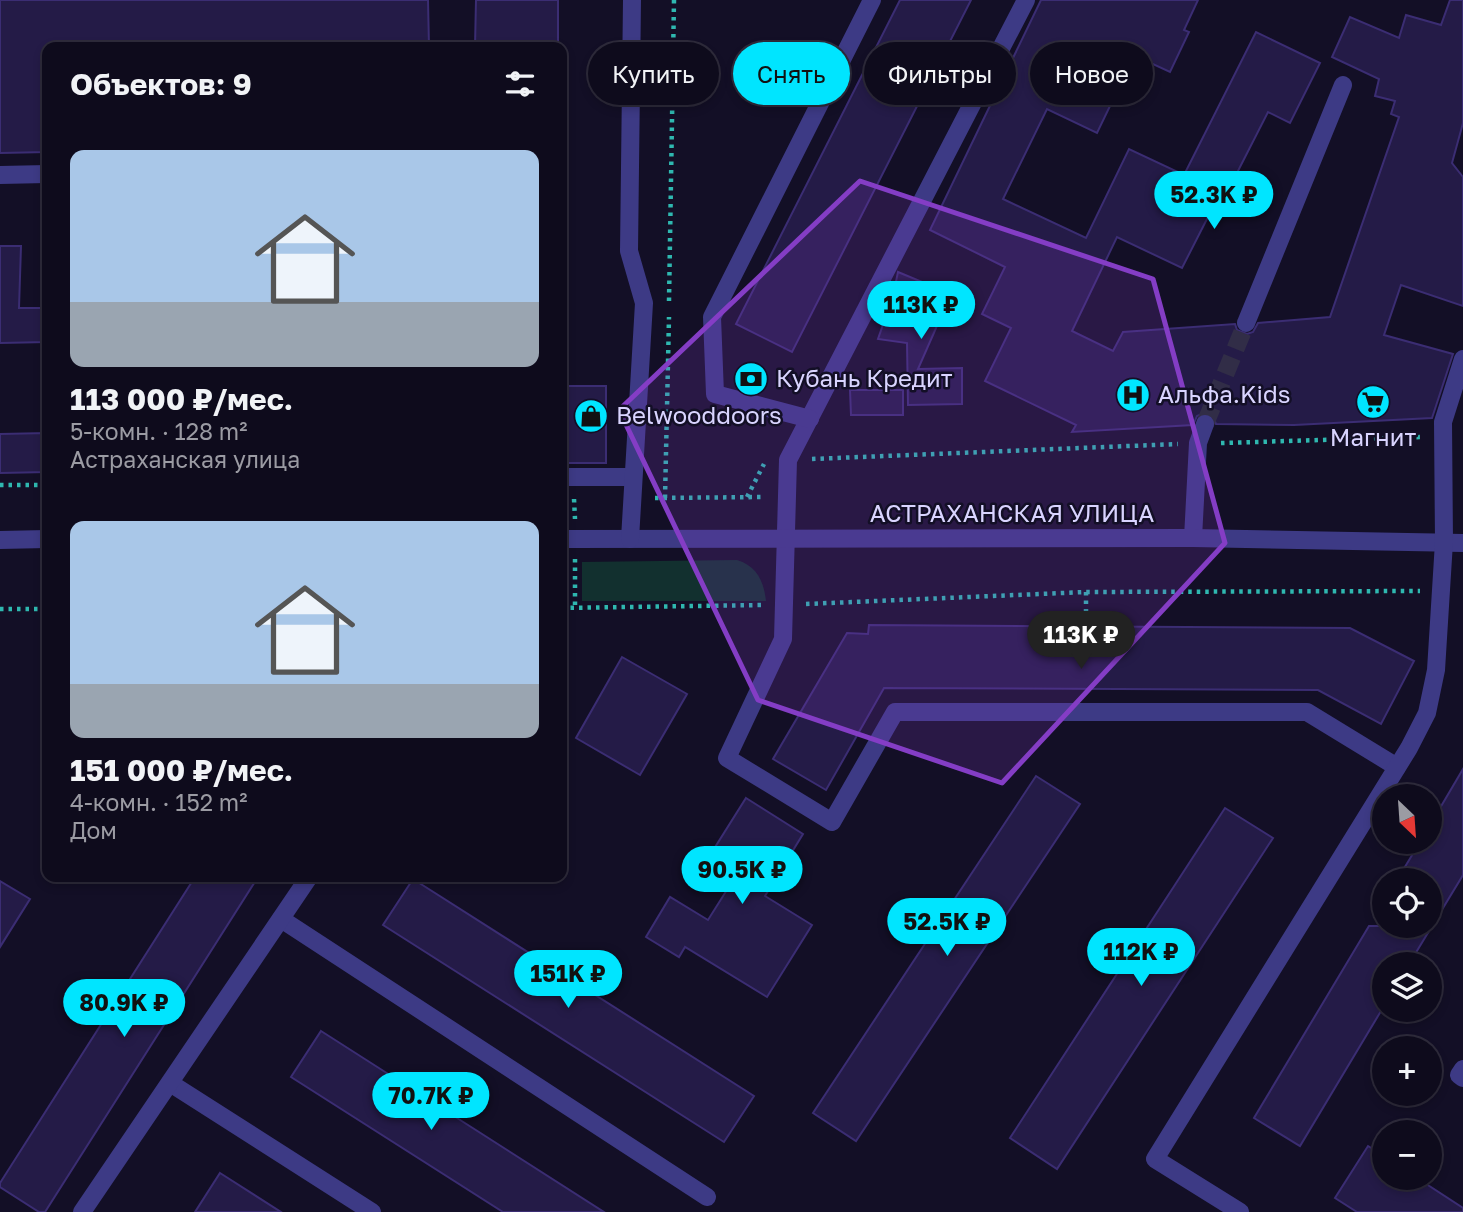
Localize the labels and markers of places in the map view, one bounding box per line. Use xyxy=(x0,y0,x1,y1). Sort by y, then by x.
pin: 52.3K ₽ xyxy=(1149,172,1279,231)
pin: 113K ₽ xyxy=(864,282,978,341)
bank icon: Кубань Кредит xyxy=(732,360,770,398)
place label: Кубань Кредит xyxy=(776,363,953,392)
hospital icon: Альфа.Kids xyxy=(1114,376,1152,414)
place label: Альфа.Kids xyxy=(1158,379,1290,408)
supermarket icon: Магнит xyxy=(1354,383,1392,421)
shop icon: Belwooddoors xyxy=(572,397,610,435)
place label: Belwooddoors xyxy=(616,400,782,429)
place label: Магнит xyxy=(1330,422,1416,451)
pin: 113K ₽ xyxy=(1024,612,1138,671)
pin: 90.5K ₽ xyxy=(677,846,807,906)
pin: 52.5K ₽ xyxy=(882,898,1012,958)
pin: 112K ₽ xyxy=(1084,928,1198,988)
pin: 151K ₽ xyxy=(511,950,625,1010)
pin: 80.9K ₽ xyxy=(59,979,189,1039)
pin: 70.7K ₽ xyxy=(366,1072,496,1132)

